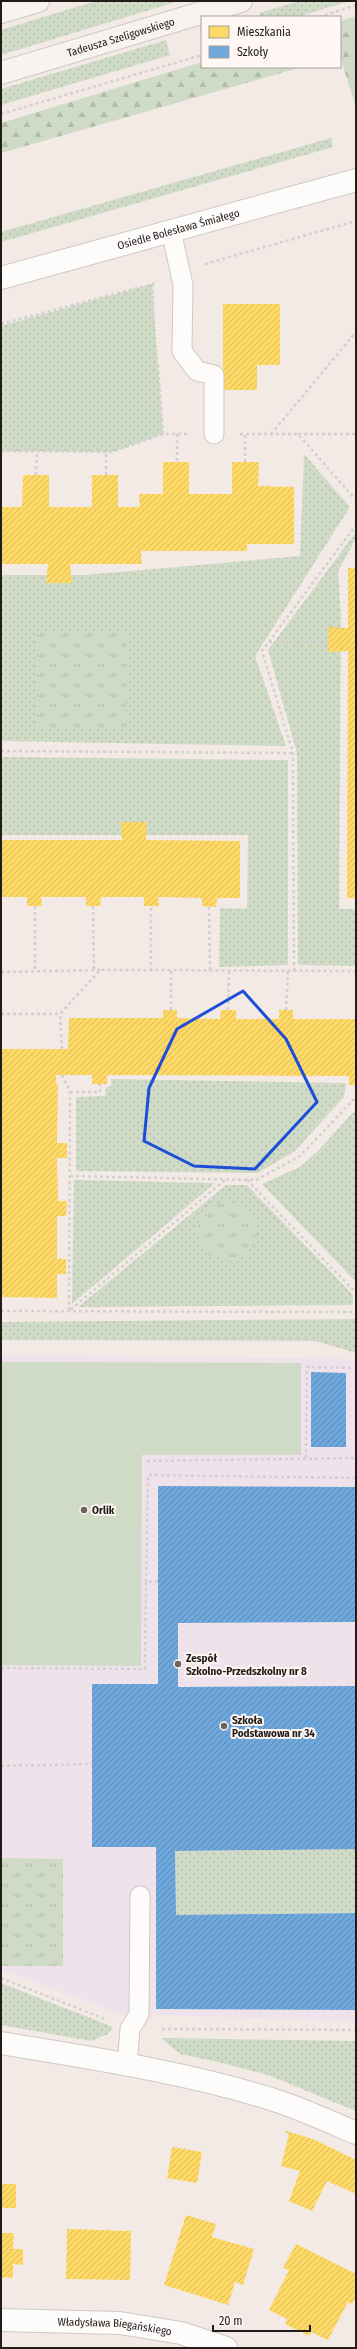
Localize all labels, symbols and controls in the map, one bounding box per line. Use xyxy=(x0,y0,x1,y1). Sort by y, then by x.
street label: Tadeusza Szeligowskiego xyxy=(65,15,176,59)
legend xyxy=(201,16,341,68)
text: Mieszkania xyxy=(237,25,291,39)
text: Szkoły xyxy=(237,45,269,59)
street label: Osiedle Bolesława Śmiałego xyxy=(116,206,241,252)
place label: Orlik xyxy=(92,1504,115,1517)
marker: Orlik xyxy=(79,1505,89,1515)
place label: Zespół Szkolno-Przedszkolny nr 8 xyxy=(186,1652,307,1678)
marker: Zespół Szkolno-Przedszkolny nr 8 xyxy=(173,1659,183,1669)
place label: Szkoła Podstawowa nr 34 xyxy=(232,1714,315,1740)
marker: Szkoła Podstawowa nr 34 xyxy=(219,1721,229,1731)
scale bar xyxy=(213,2307,310,2333)
text: 20 m xyxy=(219,2314,243,2328)
street label: Władysława Biegańskiego xyxy=(57,2315,173,2338)

